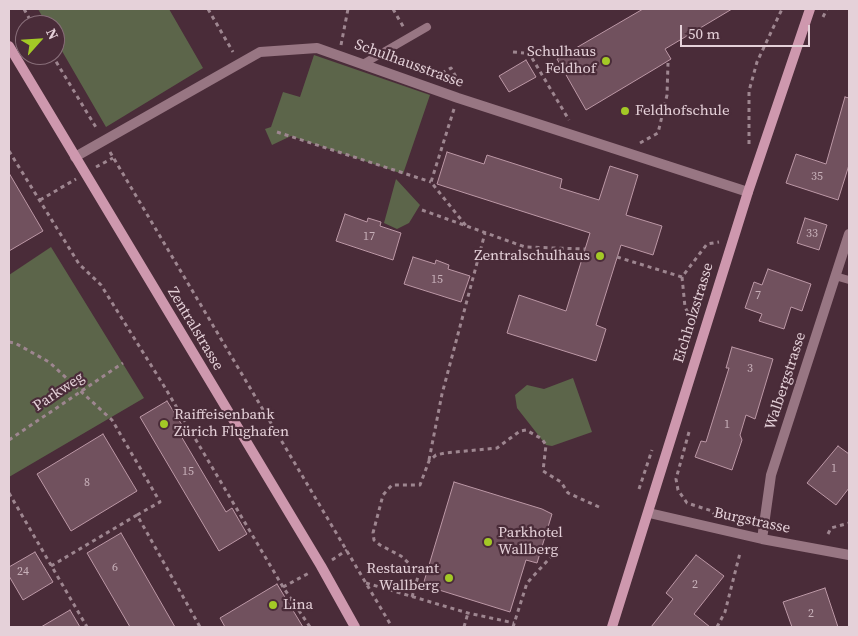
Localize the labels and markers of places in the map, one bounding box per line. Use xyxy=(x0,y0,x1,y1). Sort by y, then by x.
place label: Schulhaus Feldhof xyxy=(527,43,596,78)
marker: Schulhaus Feldhof xyxy=(600,55,612,67)
place label: Feldhofschule xyxy=(635,102,730,120)
marker: Feldhofschule xyxy=(619,105,631,117)
place label: Zentralschulhaus xyxy=(474,247,590,265)
marker: Zentralschulhaus xyxy=(594,250,606,262)
place label: Raiffeisenbank Zürich Flughafen xyxy=(174,406,289,441)
marker: Raiffeisenbank Zürich Flughafen xyxy=(158,418,170,430)
place label: Parkhotel Wallberg xyxy=(498,524,563,559)
marker: Parkhotel Wallberg xyxy=(482,536,494,548)
place label: Restaurant Wallberg xyxy=(366,560,439,595)
marker: Restaurant Wallberg xyxy=(443,572,455,584)
place label: Lina xyxy=(283,596,313,614)
marker: Lina xyxy=(267,599,279,611)

